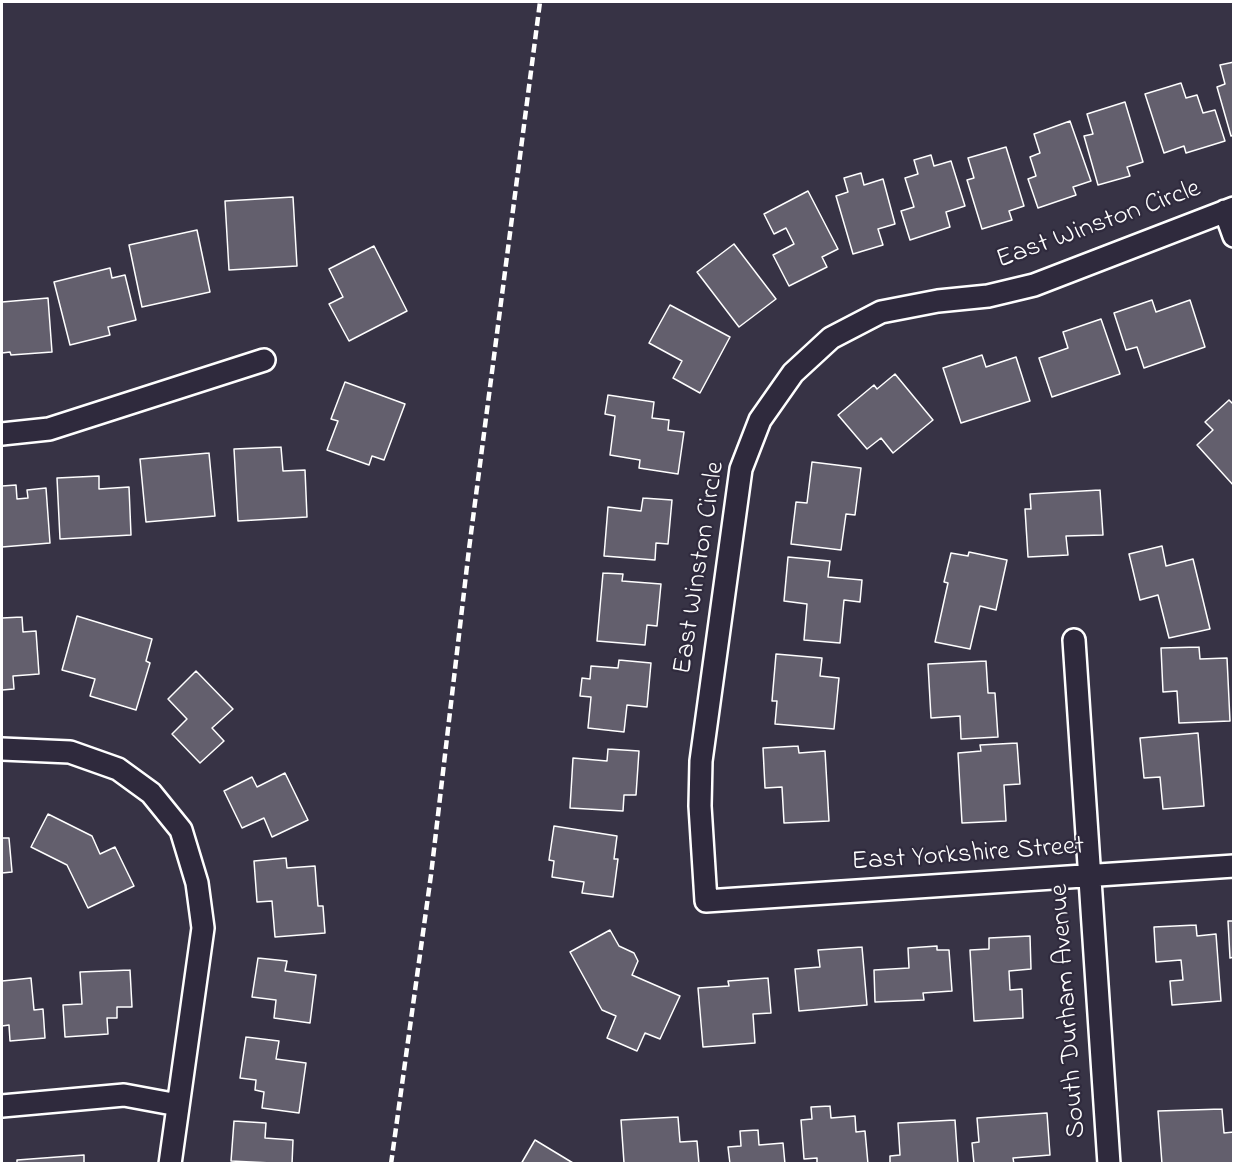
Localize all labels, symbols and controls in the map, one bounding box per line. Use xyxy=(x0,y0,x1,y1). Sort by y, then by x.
street label: East Winston Circle xyxy=(993,174,1205,278)
street label: East Winston Circle xyxy=(668,460,734,676)
street label: East Yorkshire Street xyxy=(851,832,1085,880)
street label: South Durham Avenue xyxy=(1045,883,1095,1139)

